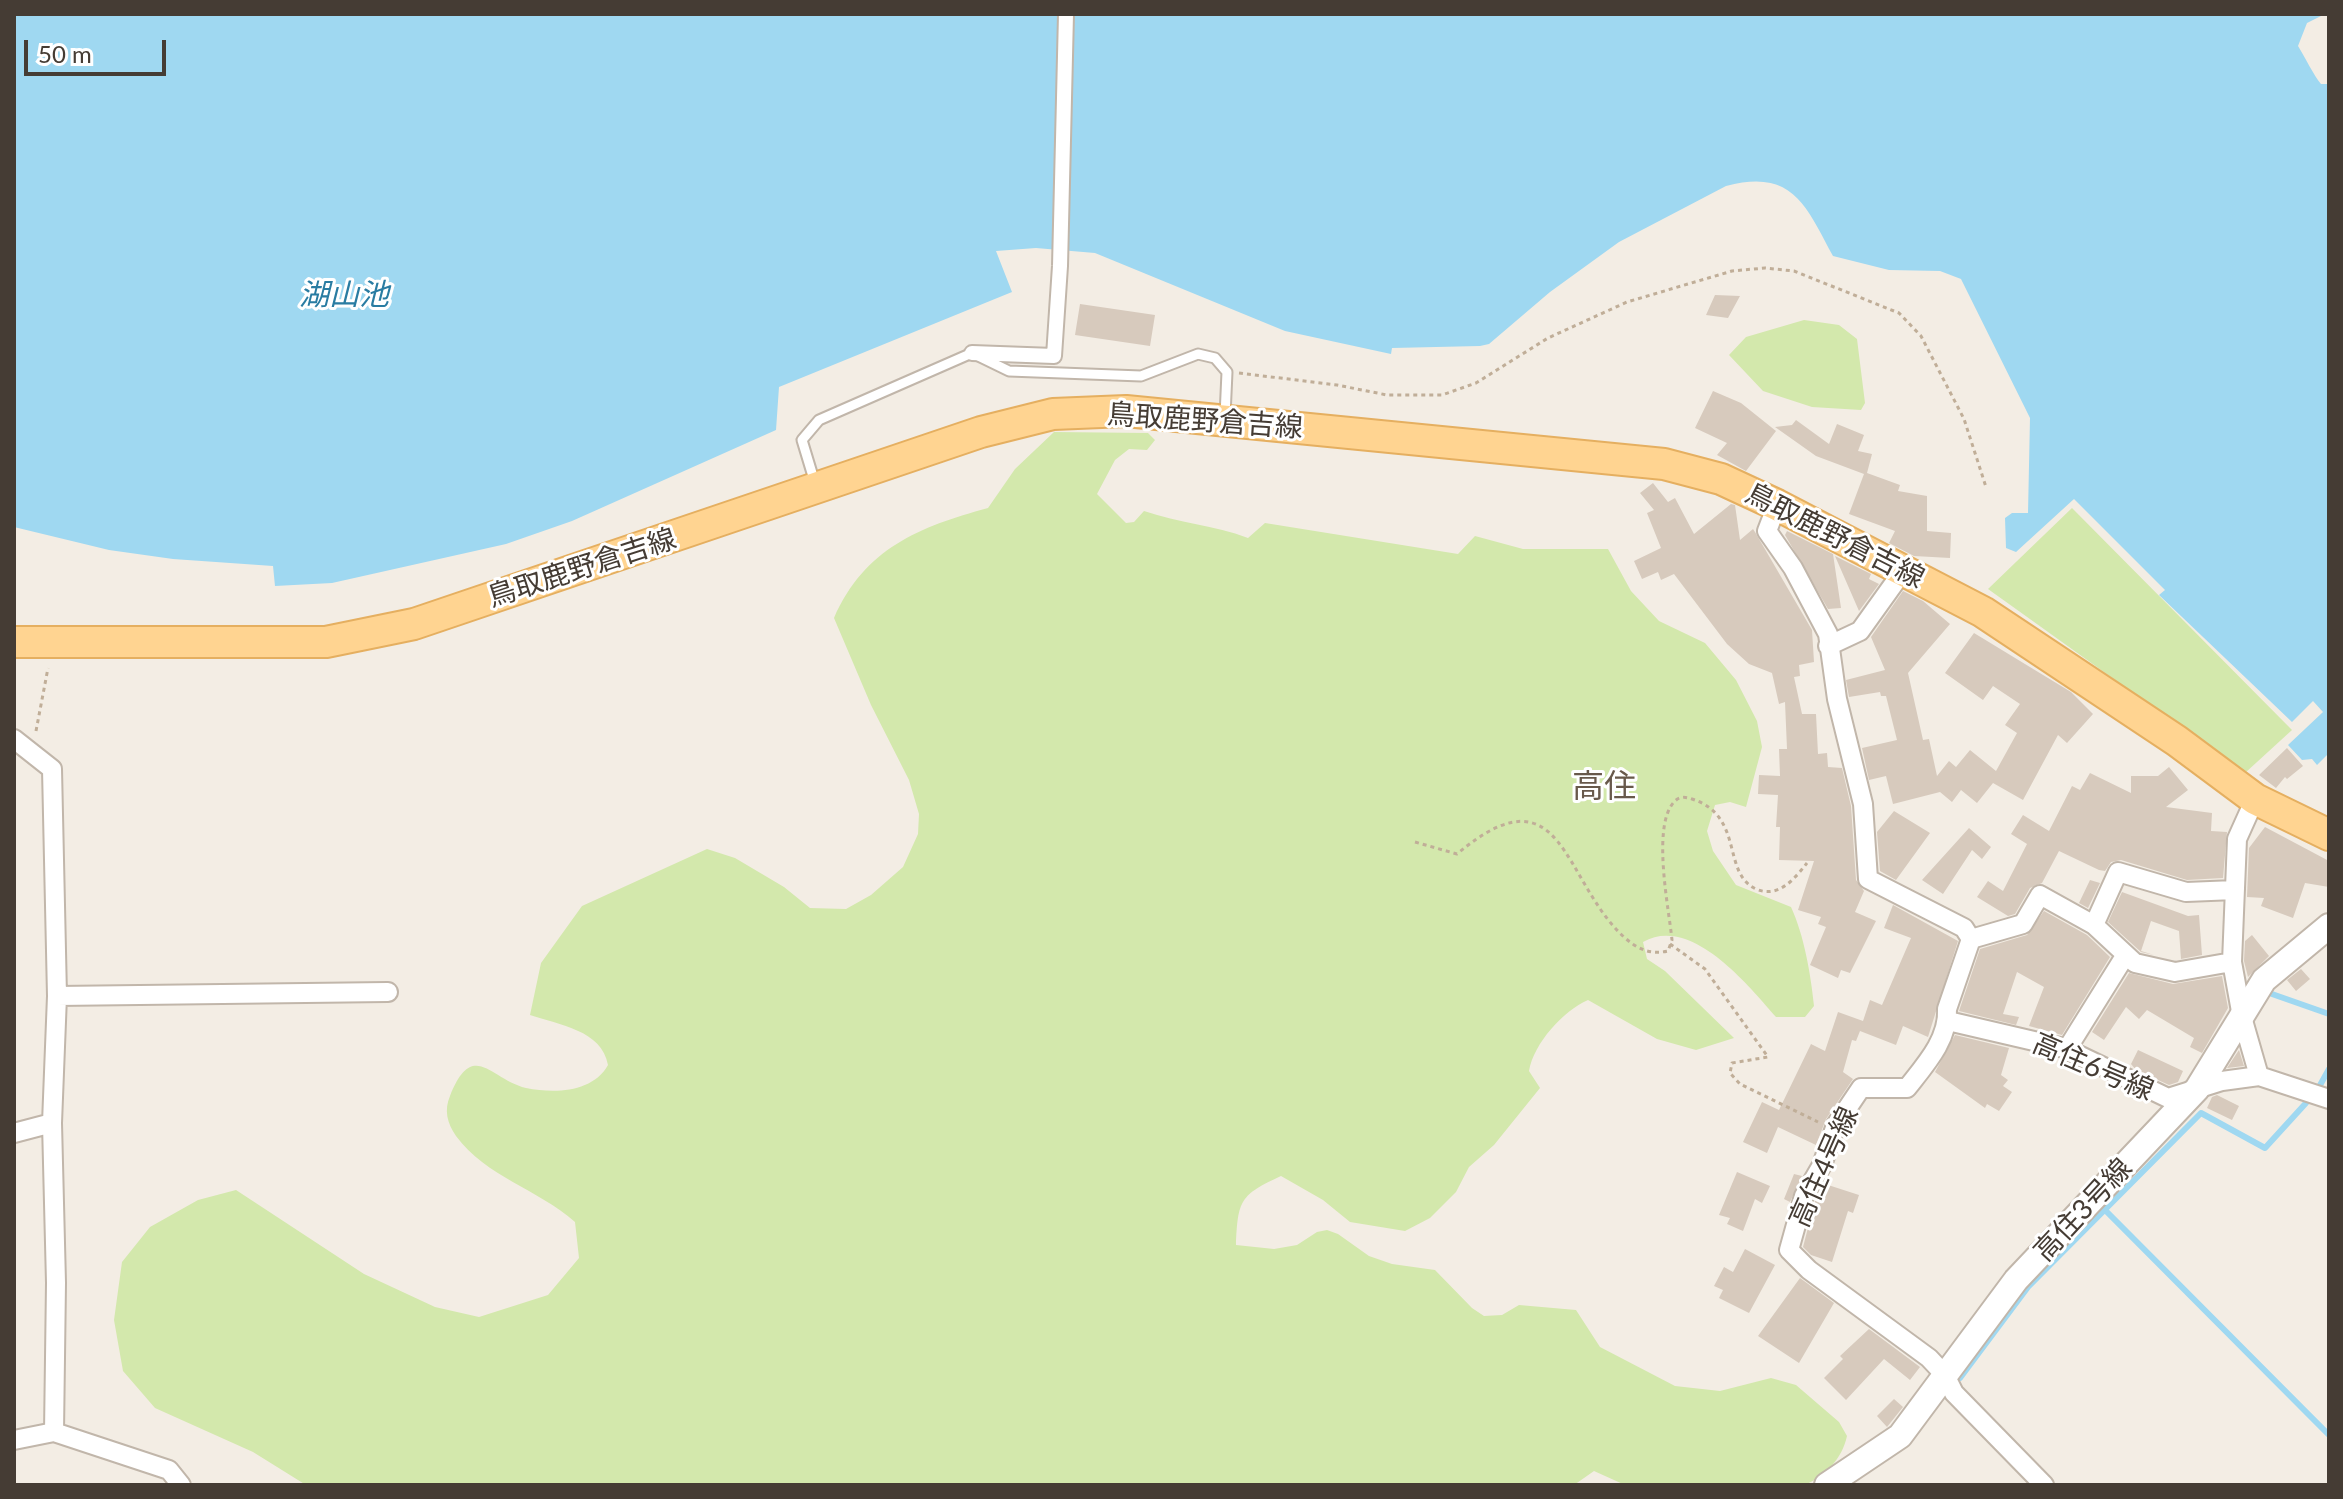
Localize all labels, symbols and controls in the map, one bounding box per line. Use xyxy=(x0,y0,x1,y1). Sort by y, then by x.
scale bar xyxy=(28,24,170,74)
text: 50 m xyxy=(38,39,92,68)
water label: 湖山池 xyxy=(299,277,389,313)
street label: 鳥取鹿野倉吉線 xyxy=(1106,397,1304,445)
street label: 鳥取鹿野倉吉線 xyxy=(1740,477,1930,595)
street label: 鳥取鹿野倉吉線 xyxy=(484,522,680,614)
district label: 高住 xyxy=(1572,768,1636,806)
street label: 高住6号線 xyxy=(2027,1026,2159,1108)
street label: 高住4号線 xyxy=(1783,1102,1865,1232)
street label: 高住3号線 xyxy=(2027,1152,2139,1268)

